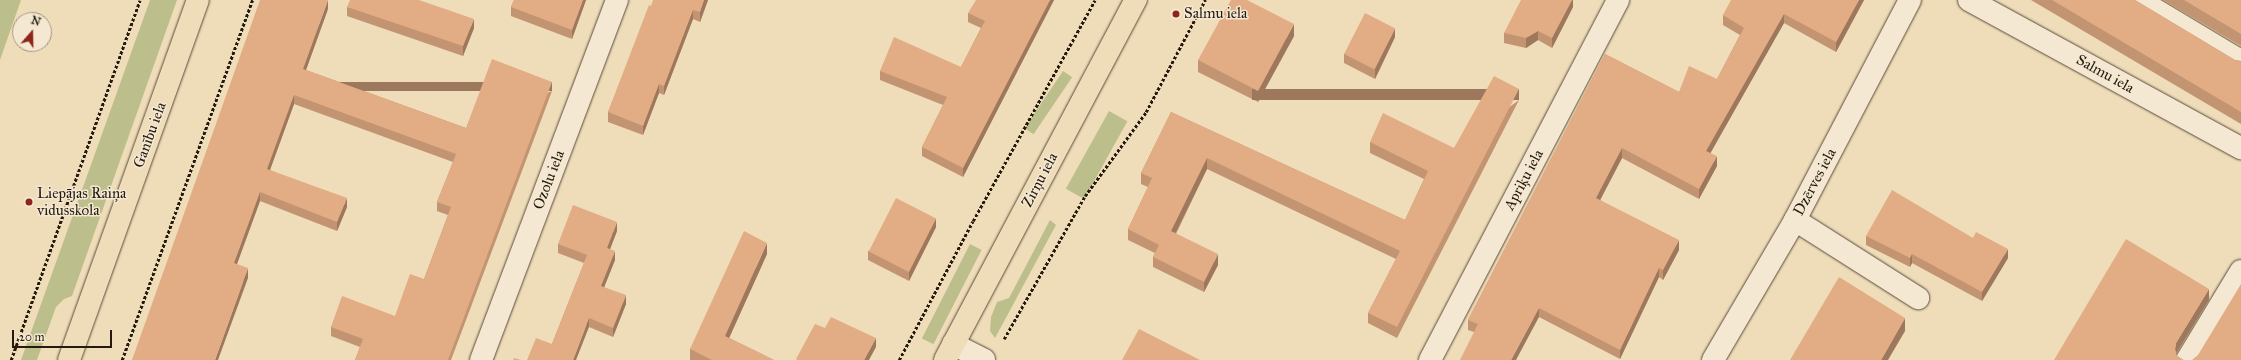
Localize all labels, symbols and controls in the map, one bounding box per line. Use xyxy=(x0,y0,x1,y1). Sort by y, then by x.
place label: Salmu iela xyxy=(1184,5,1247,23)
marker: Salmu iela xyxy=(1171,9,1181,19)
north arrow xyxy=(12,12,52,52)
text: N xyxy=(29,13,43,29)
street label: Salmu iela xyxy=(2073,51,2137,97)
street label: Ganību iela xyxy=(130,100,170,170)
street label: Dzērves iela xyxy=(1790,145,1840,219)
street label: Apriķu iela xyxy=(1501,147,1547,213)
street label: Ozolu iela xyxy=(530,148,568,212)
street label: Zirņu iela xyxy=(1018,150,1062,210)
place label: Liepājas Raiņa vidusskola xyxy=(37,184,126,219)
marker: Liepājas Raiņa vidusskola xyxy=(24,197,34,207)
scale bar xyxy=(14,322,114,348)
text: 20 m xyxy=(19,330,45,344)

